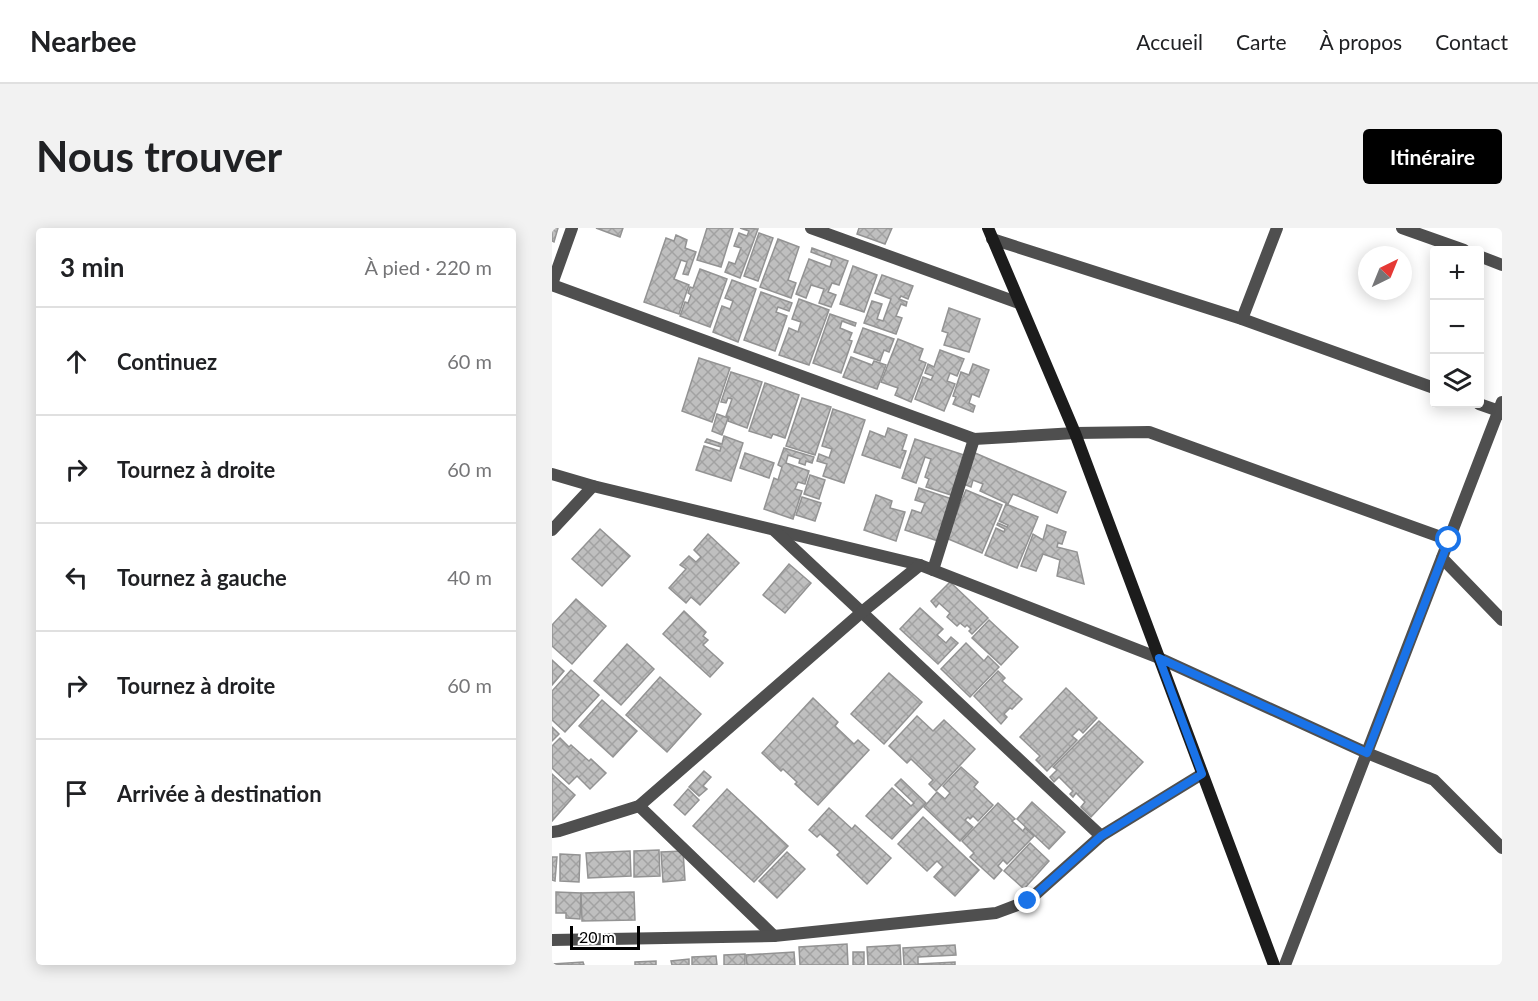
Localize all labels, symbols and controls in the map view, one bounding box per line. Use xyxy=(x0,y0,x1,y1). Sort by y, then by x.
text: Nearbee xyxy=(30,24,137,58)
text: Accueil xyxy=(1136,29,1203,54)
text: Carte xyxy=(1236,29,1287,54)
text: À propos xyxy=(1320,29,1402,54)
text: Contact xyxy=(1435,29,1508,54)
button: Itinéraire xyxy=(1363,129,1502,184)
text: Nous trouver xyxy=(36,131,282,181)
north arrow xyxy=(1358,246,1412,300)
map controls xyxy=(1430,246,1484,408)
button: + xyxy=(1430,246,1484,300)
text: 3 min xyxy=(60,251,124,283)
text: À pied · 220 m xyxy=(364,255,492,279)
button: − xyxy=(1430,300,1484,354)
icon: ahead xyxy=(60,345,93,378)
text: Continuez xyxy=(117,348,217,375)
text: 60 m xyxy=(447,349,492,373)
button: layers xyxy=(1430,354,1484,408)
icon: right xyxy=(60,453,93,486)
text: Tournez à droite xyxy=(117,456,275,483)
text: 60 m xyxy=(447,457,492,481)
route start xyxy=(1435,526,1461,552)
icon: left xyxy=(60,561,93,594)
text: Tournez à gauche xyxy=(117,564,287,591)
text: 40 m xyxy=(447,565,492,589)
icon: right xyxy=(60,669,93,702)
text: Tournez à droite xyxy=(117,672,275,699)
text: 60 m xyxy=(447,673,492,697)
icon: arrive xyxy=(60,777,93,810)
text: Arrivée à destination xyxy=(117,780,322,807)
route end xyxy=(1014,887,1040,913)
scale bar xyxy=(570,923,640,950)
text: 20 m xyxy=(579,927,615,946)

